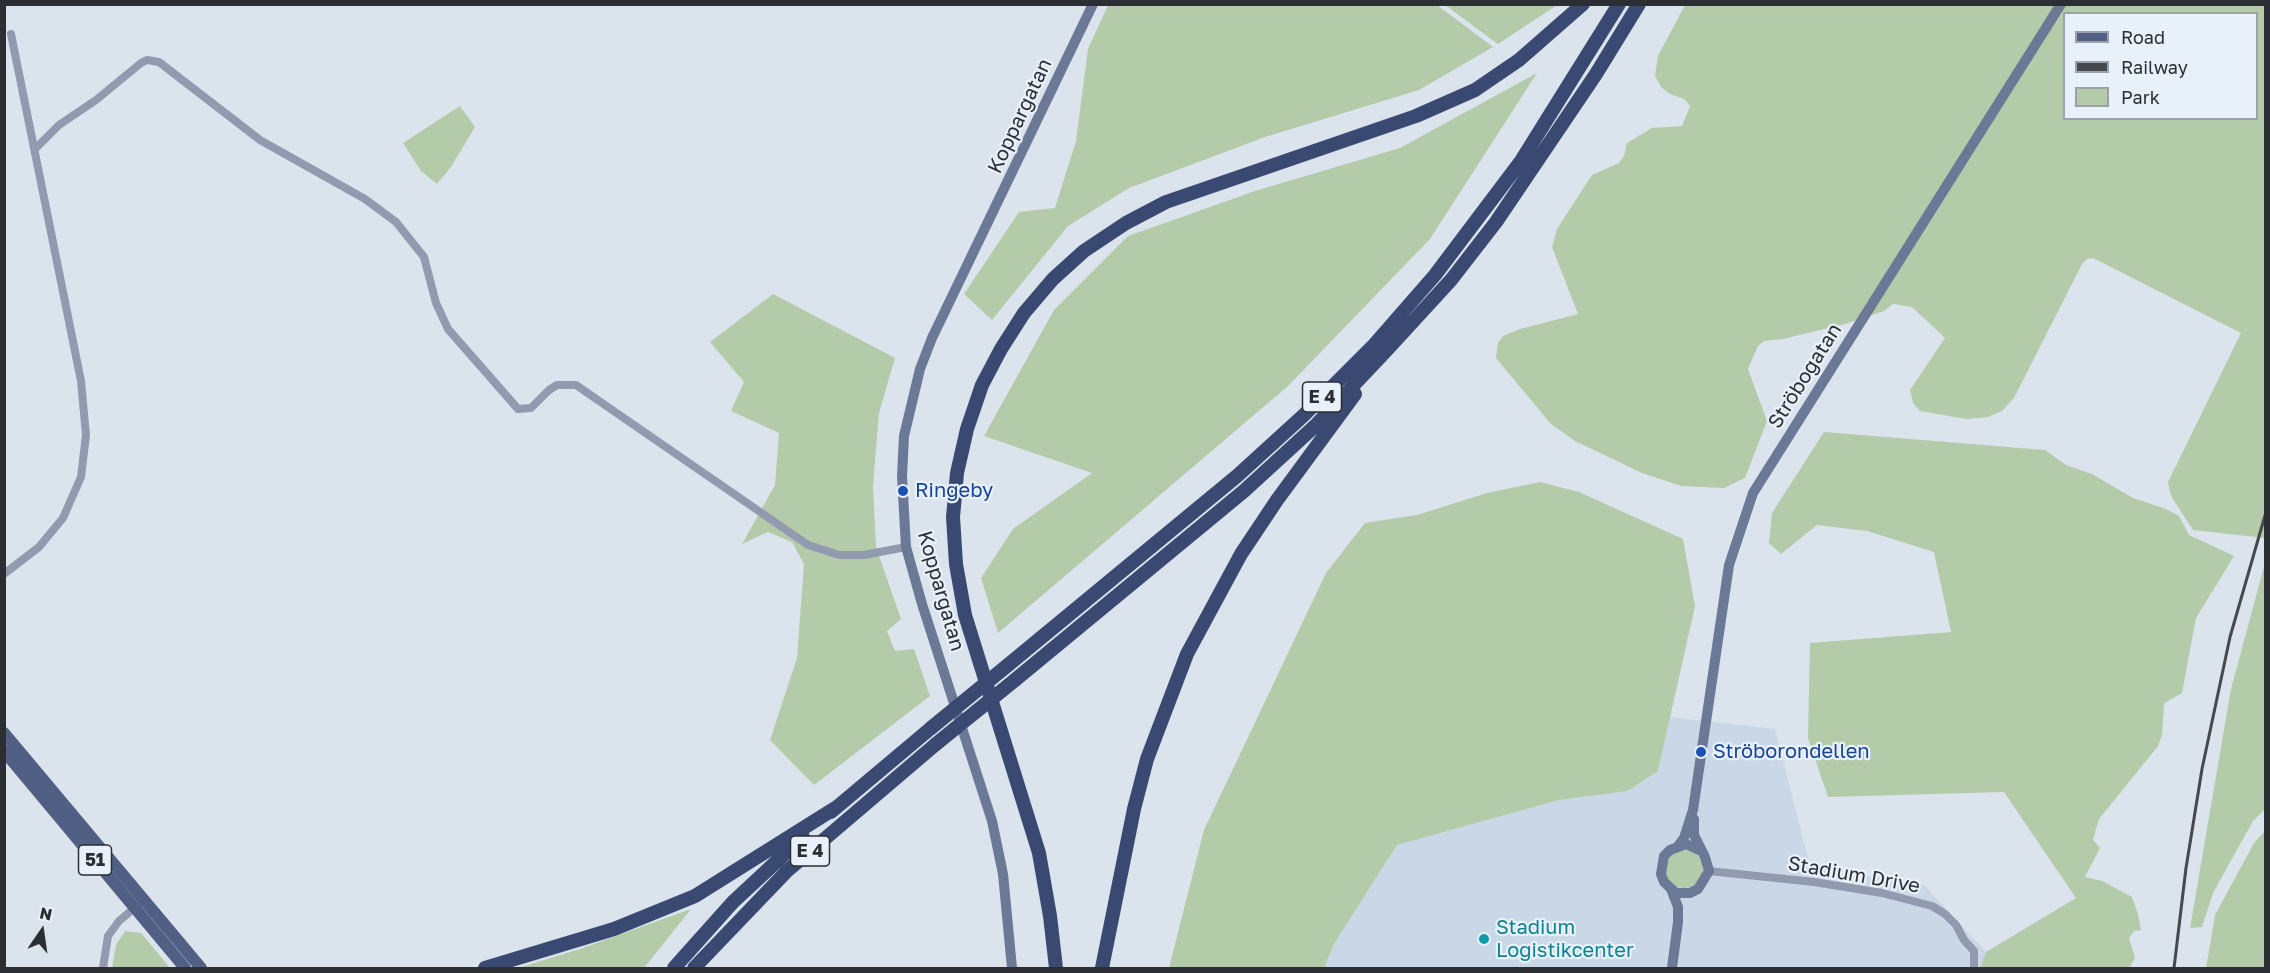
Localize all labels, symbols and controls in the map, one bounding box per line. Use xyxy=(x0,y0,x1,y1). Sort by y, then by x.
legend xyxy=(2063,12,2258,120)
text: Road xyxy=(2121,26,2165,48)
street label: Koppargatan xyxy=(983,55,1057,177)
text: Railway xyxy=(2121,56,2188,78)
text: Park xyxy=(2121,86,2160,108)
street label: Ströbogatan xyxy=(1763,319,1847,433)
road number: E 4 xyxy=(1302,382,1342,412)
place label: Ringeby xyxy=(915,479,993,503)
marker: Ringeby xyxy=(896,484,910,498)
street label: Koppargatan xyxy=(912,528,970,654)
place label: Ströborondellen xyxy=(1713,740,1870,764)
marker: Ströborondellen xyxy=(1694,745,1708,759)
road number: E 4 xyxy=(790,836,830,866)
road number: 51 xyxy=(78,845,112,875)
street label: Stadium Drive xyxy=(1786,852,1922,898)
north arrow xyxy=(12,901,72,961)
text: N xyxy=(38,902,54,925)
place label: Stadium Logistikcenter xyxy=(1496,916,1634,963)
marker: Stadium Logistikcenter xyxy=(1477,932,1491,946)

